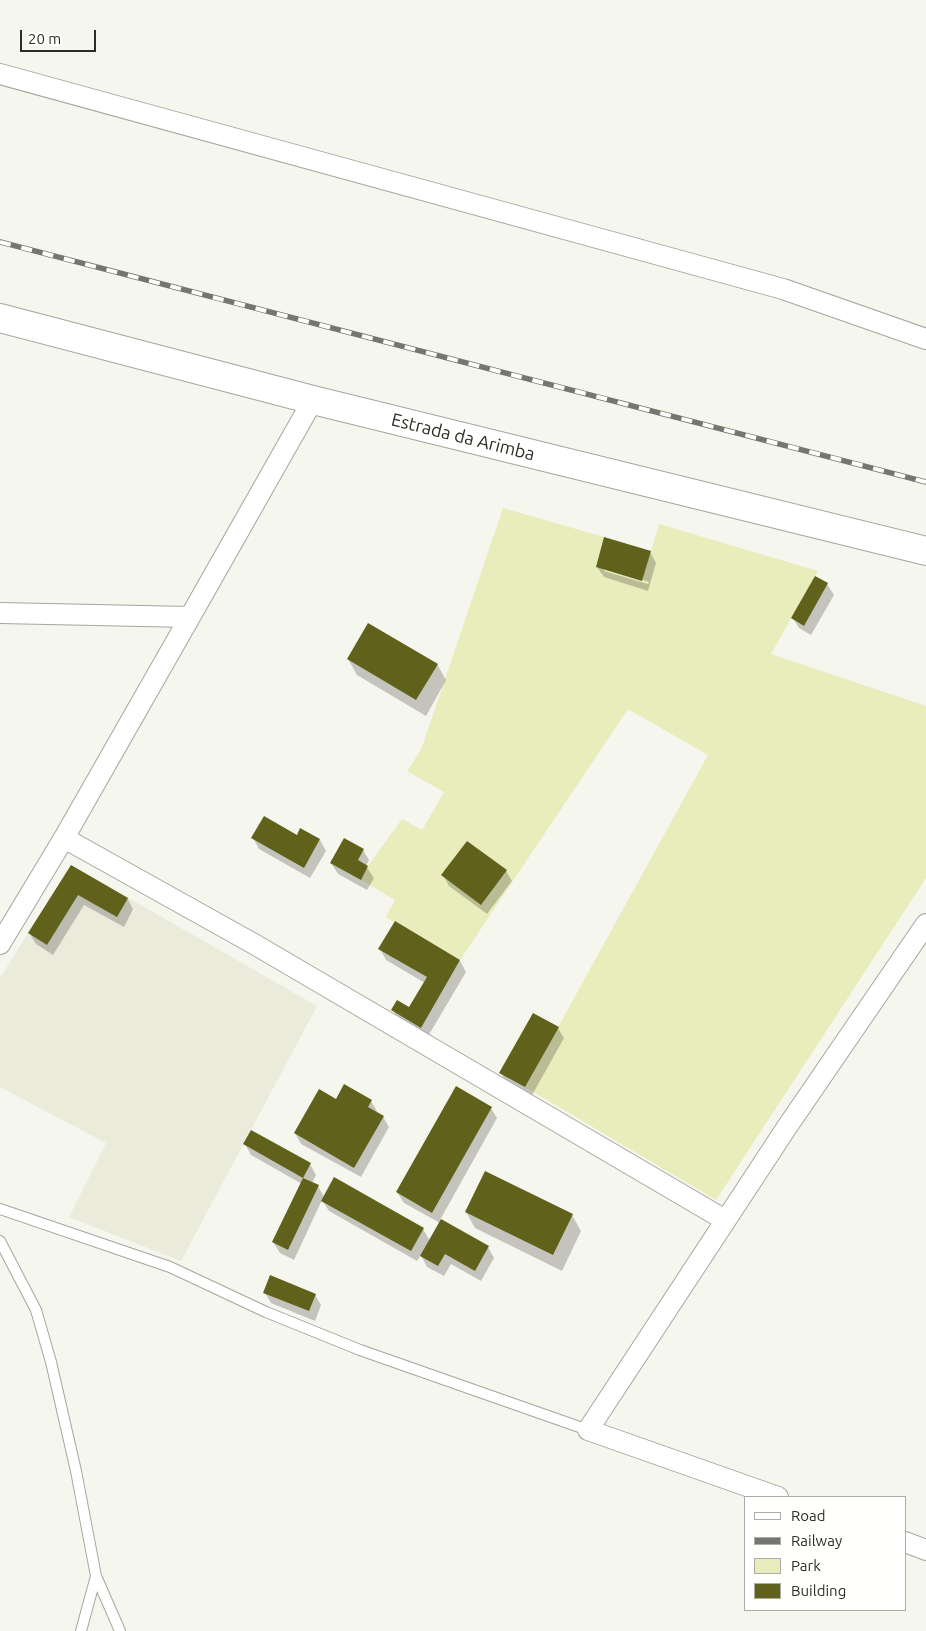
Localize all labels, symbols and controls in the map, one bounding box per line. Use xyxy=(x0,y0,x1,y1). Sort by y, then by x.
scale bar xyxy=(22,20,99,52)
text: 20 m xyxy=(28,30,61,47)
street label: Estrada da Arimba xyxy=(389,409,537,465)
legend xyxy=(744,1496,906,1611)
text: Road xyxy=(791,1507,826,1524)
text: Railway xyxy=(791,1532,842,1549)
text: Park xyxy=(791,1557,821,1574)
text: Building xyxy=(791,1582,846,1599)

